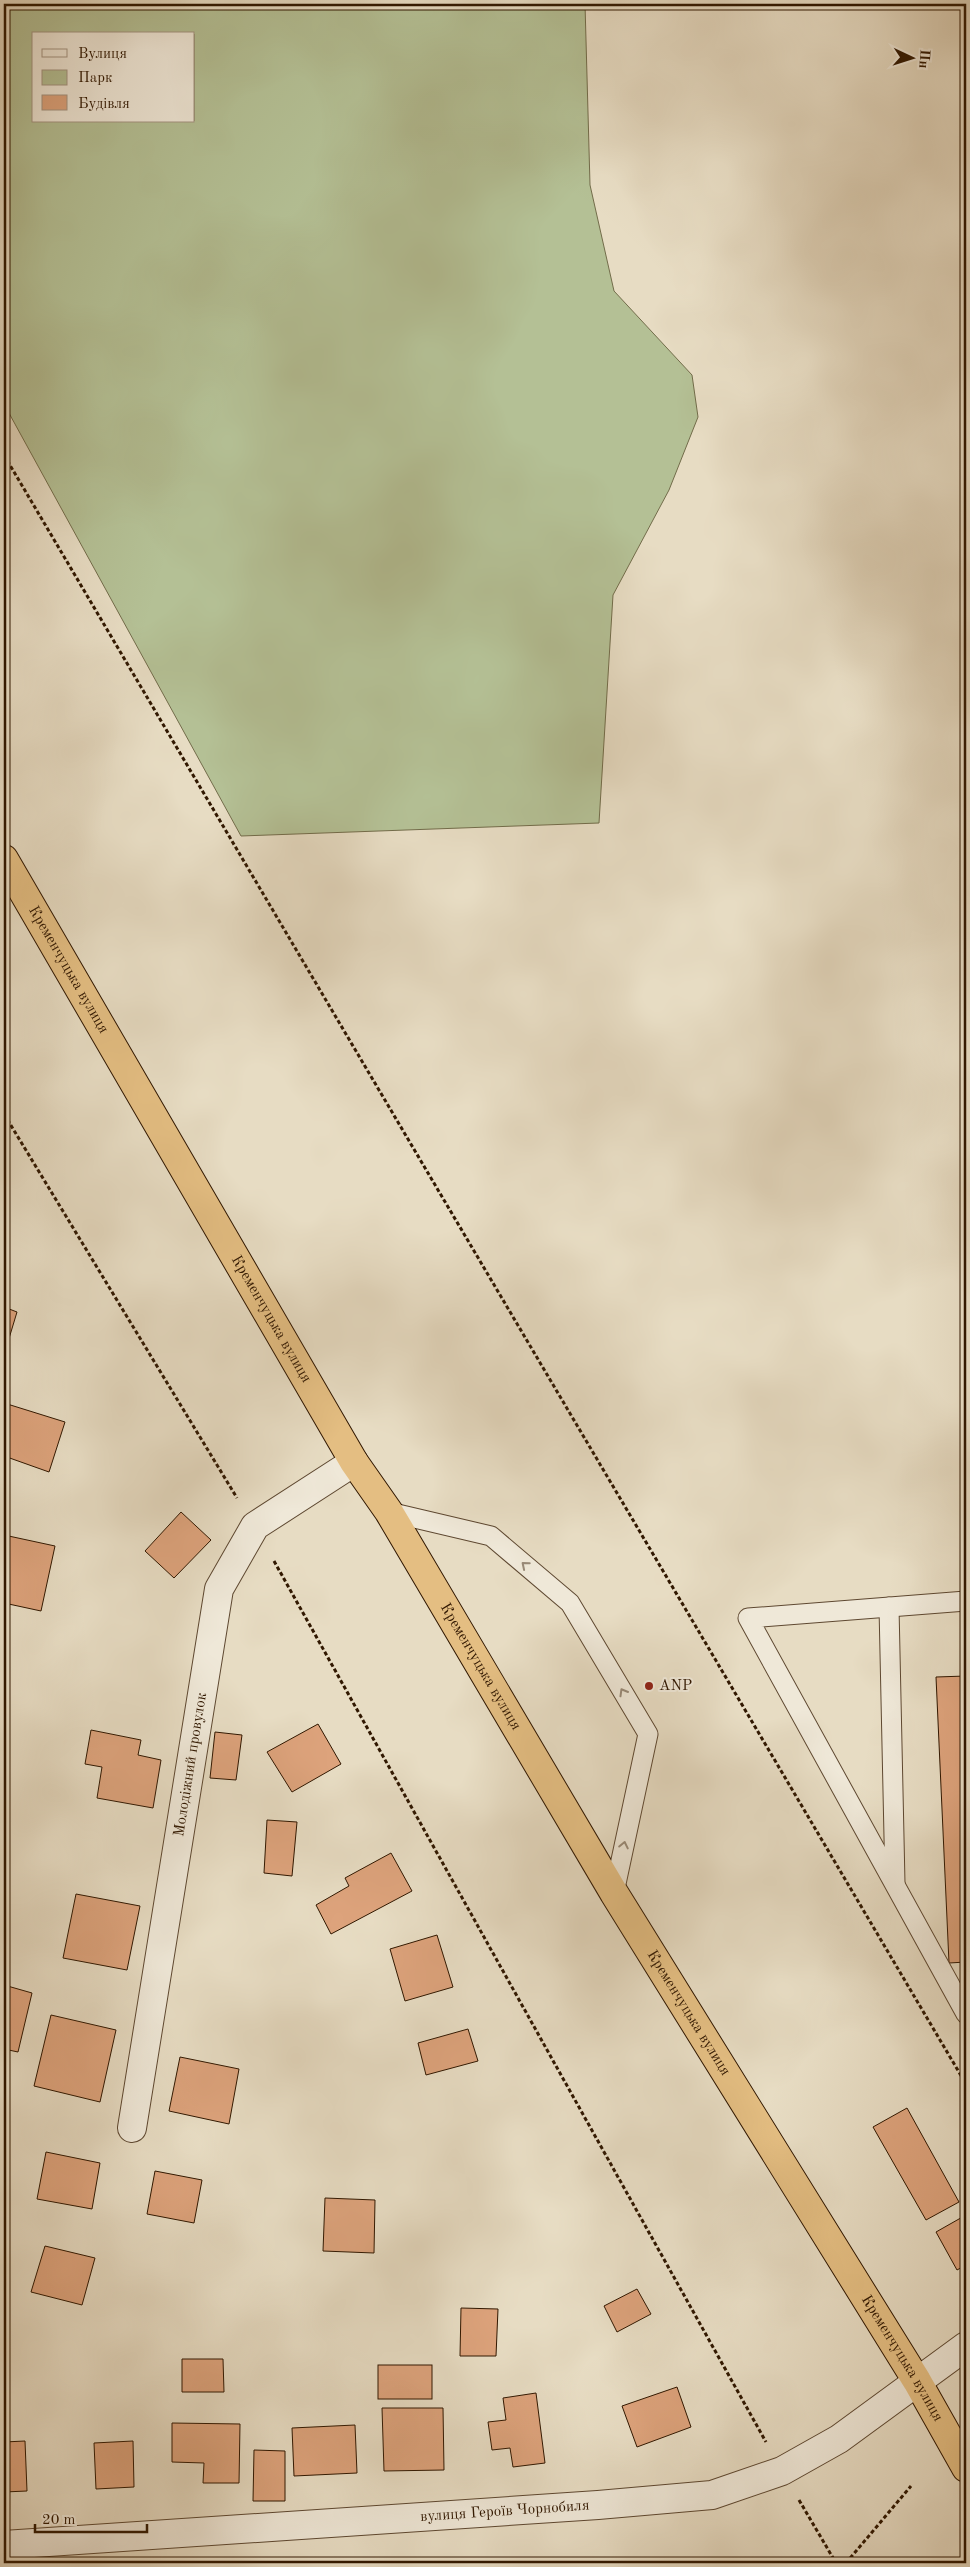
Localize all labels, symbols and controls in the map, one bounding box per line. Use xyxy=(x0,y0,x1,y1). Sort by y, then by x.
legend xyxy=(32,32,195,122)
north arrow xyxy=(888,32,938,82)
text: Вулиця xyxy=(78,47,127,62)
text: Пн xyxy=(916,49,932,69)
text: Парк xyxy=(78,71,113,86)
text: Будівля xyxy=(78,97,130,112)
street label: Кременчуцька вулиця xyxy=(26,903,111,1036)
street label: Кременчуцька вулиця xyxy=(228,1253,314,1386)
one-way arrow xyxy=(522,1562,531,1571)
street label: Кременчуцька вулиця xyxy=(437,1601,524,1733)
place label: ANP xyxy=(659,1679,692,1694)
marker: ANP xyxy=(643,1680,655,1692)
one-way arrow xyxy=(619,1689,629,1698)
street label: Молодіжний провулок xyxy=(172,1691,210,1838)
one-way arrow xyxy=(619,1841,629,1850)
street label: Кременчуцька вулиця xyxy=(644,1948,733,2079)
street label: Кременчуцька вулиця xyxy=(858,2293,946,2424)
street label: вулиця Героїв Чорнобиля xyxy=(420,2498,590,2524)
scale bar xyxy=(35,2502,148,2534)
text: 20 m xyxy=(42,2513,76,2528)

